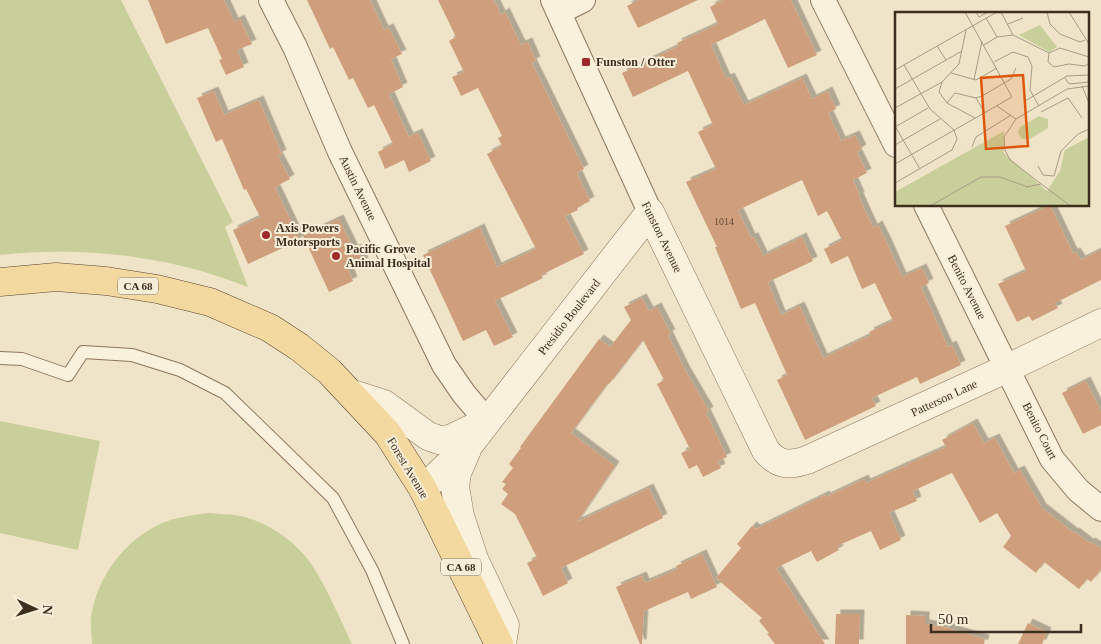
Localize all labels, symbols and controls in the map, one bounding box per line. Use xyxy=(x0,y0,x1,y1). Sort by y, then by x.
inset map xyxy=(895,12,1088,206)
place label: Funston / Otter xyxy=(596,55,676,69)
marker: Funston / Otter xyxy=(580,56,592,68)
street label: Austin Avenue xyxy=(336,153,380,223)
street label: Funston Avenue xyxy=(639,199,685,275)
house number: 1014 xyxy=(714,216,734,227)
place label: Axis Powers Motorsports xyxy=(276,221,340,249)
marker: Axis Powers Motorsports xyxy=(260,229,272,241)
place label: Pacific Grove Animal Hospital xyxy=(346,242,431,270)
marker: Pacific Grove Animal Hospital xyxy=(330,250,342,262)
street label: Benito Avenue xyxy=(945,252,989,322)
street label: Presidio Boulevard xyxy=(535,276,603,358)
road number: CA 68 xyxy=(118,278,158,294)
street label: Patterson Lane xyxy=(909,377,979,419)
street label: Benito Court xyxy=(1020,400,1061,463)
street label: Forest Avenue xyxy=(384,435,432,501)
road number: CA 68 xyxy=(441,558,481,576)
north arrow xyxy=(10,584,60,634)
scale bar xyxy=(931,602,1081,634)
text: N xyxy=(40,604,55,615)
text: 50 m xyxy=(938,611,969,627)

